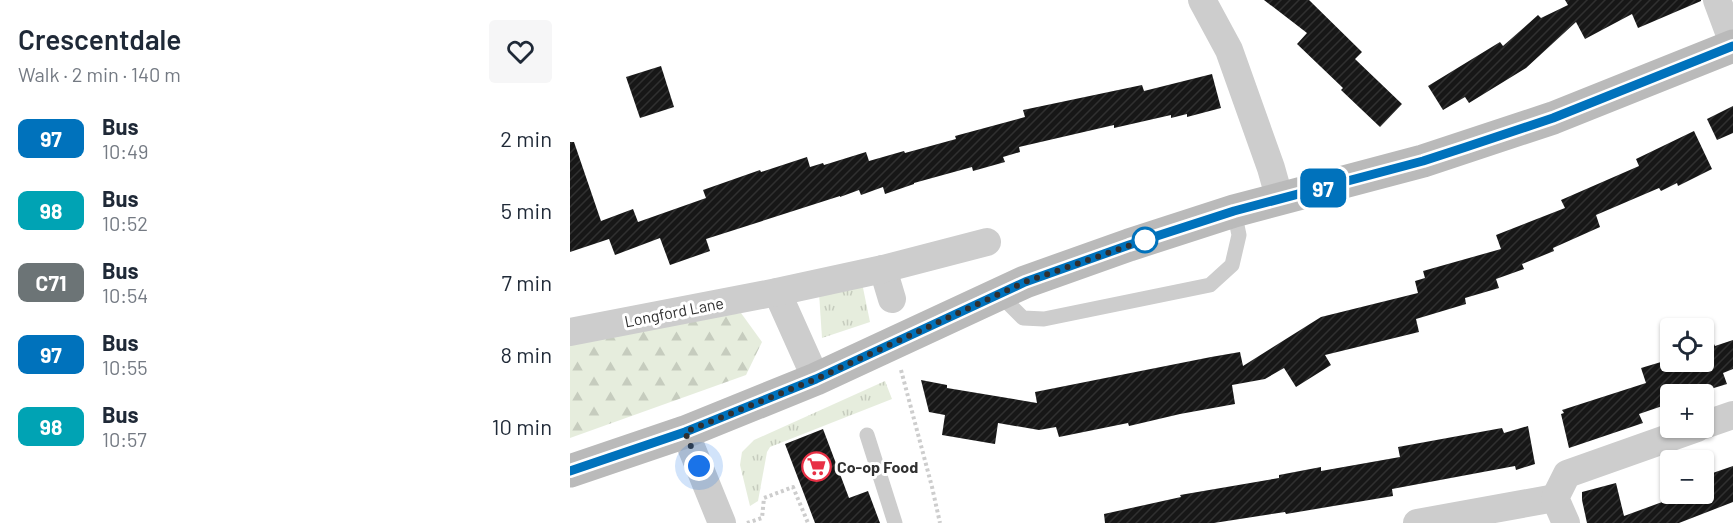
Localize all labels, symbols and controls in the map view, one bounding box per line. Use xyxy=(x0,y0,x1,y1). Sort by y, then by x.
button: heart xyxy=(489,20,552,83)
text: Crescentdale xyxy=(18,22,181,56)
text: Walk · 2 min · 140 m xyxy=(18,62,181,86)
text: Bus xyxy=(102,113,139,139)
text: 2 min xyxy=(500,125,552,151)
text: 97 xyxy=(40,126,62,151)
text: 10:49 xyxy=(102,139,149,163)
line badge: 97 xyxy=(1296,168,1350,207)
text: 97 xyxy=(1312,176,1334,201)
text: Bus xyxy=(102,185,139,211)
text: 5 min xyxy=(501,197,552,223)
text: 98 xyxy=(40,198,62,223)
text: 10:52 xyxy=(102,211,148,235)
unlabelled marker xyxy=(1132,227,1158,253)
text: Bus xyxy=(102,257,139,283)
text: 7 min xyxy=(502,269,552,295)
text: C71 xyxy=(36,270,66,295)
text: 10:54 xyxy=(102,283,148,307)
street label: Longford Lane xyxy=(623,293,725,330)
map controls xyxy=(1660,318,1714,504)
button: locate xyxy=(1660,318,1714,372)
text: Bus xyxy=(102,329,139,355)
text: 8 min xyxy=(500,341,552,367)
text: 97 xyxy=(40,342,62,367)
text: 10:55 xyxy=(102,355,148,379)
button: + xyxy=(1660,384,1714,438)
text: Bus xyxy=(102,401,139,427)
text: 10 min xyxy=(492,413,552,439)
text: 98 xyxy=(40,414,62,439)
text: 10:57 xyxy=(102,427,147,451)
button: − xyxy=(1660,450,1714,504)
your location xyxy=(684,451,714,481)
supermarket icon: Co-op Food xyxy=(800,451,832,483)
place label: Co-op Food xyxy=(837,457,918,476)

